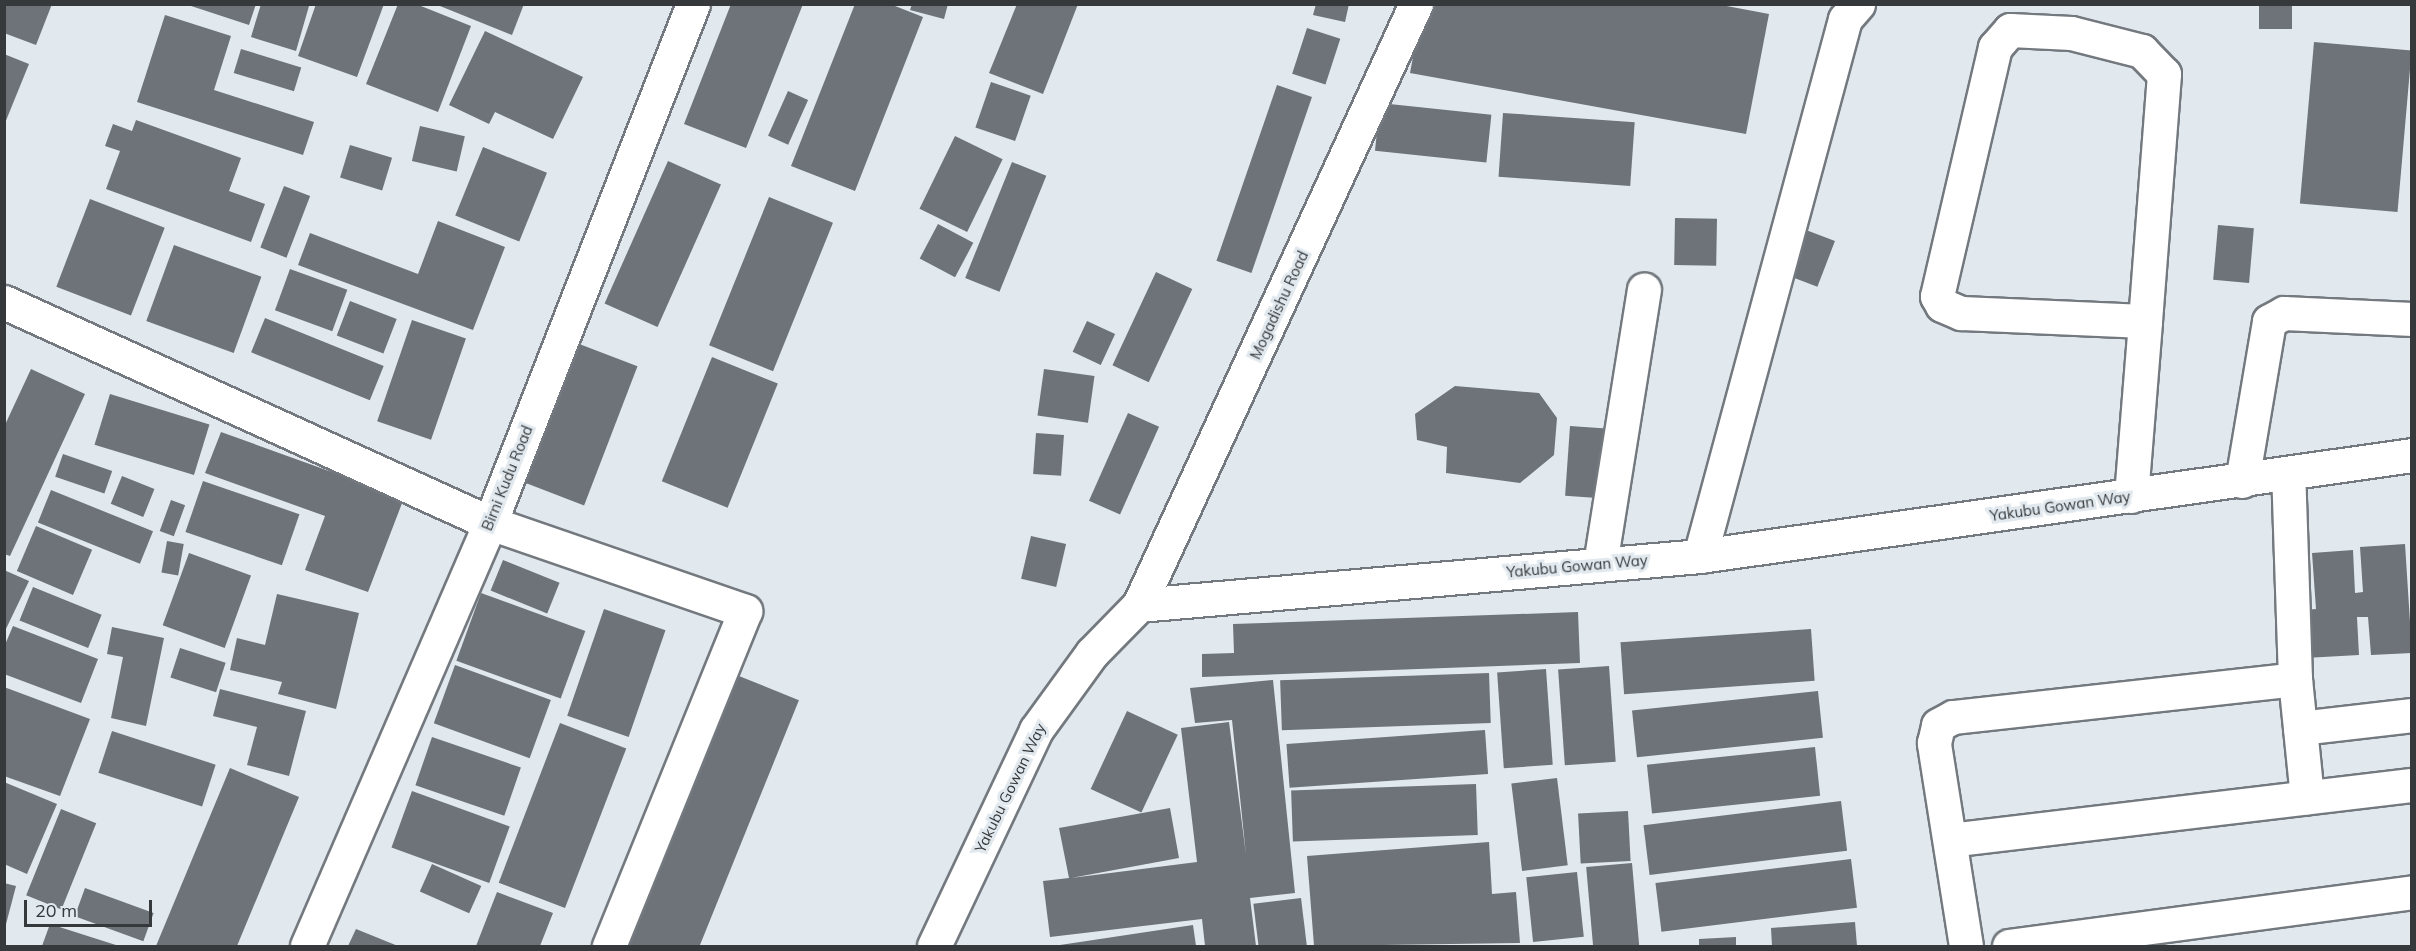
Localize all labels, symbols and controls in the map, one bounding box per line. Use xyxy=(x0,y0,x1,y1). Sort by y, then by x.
street label: Mogadishu Road xyxy=(1246,248,1312,362)
street label: Birni Kudu Road xyxy=(478,423,536,533)
street label: Yakubu Gowan Way xyxy=(1989,487,2131,525)
street label: Yakubu Gowan Way xyxy=(1506,551,1648,581)
street label: Yakubu Gowan Way xyxy=(971,720,1049,856)
scale bar xyxy=(27,888,154,926)
text: 20 m xyxy=(35,899,77,922)

